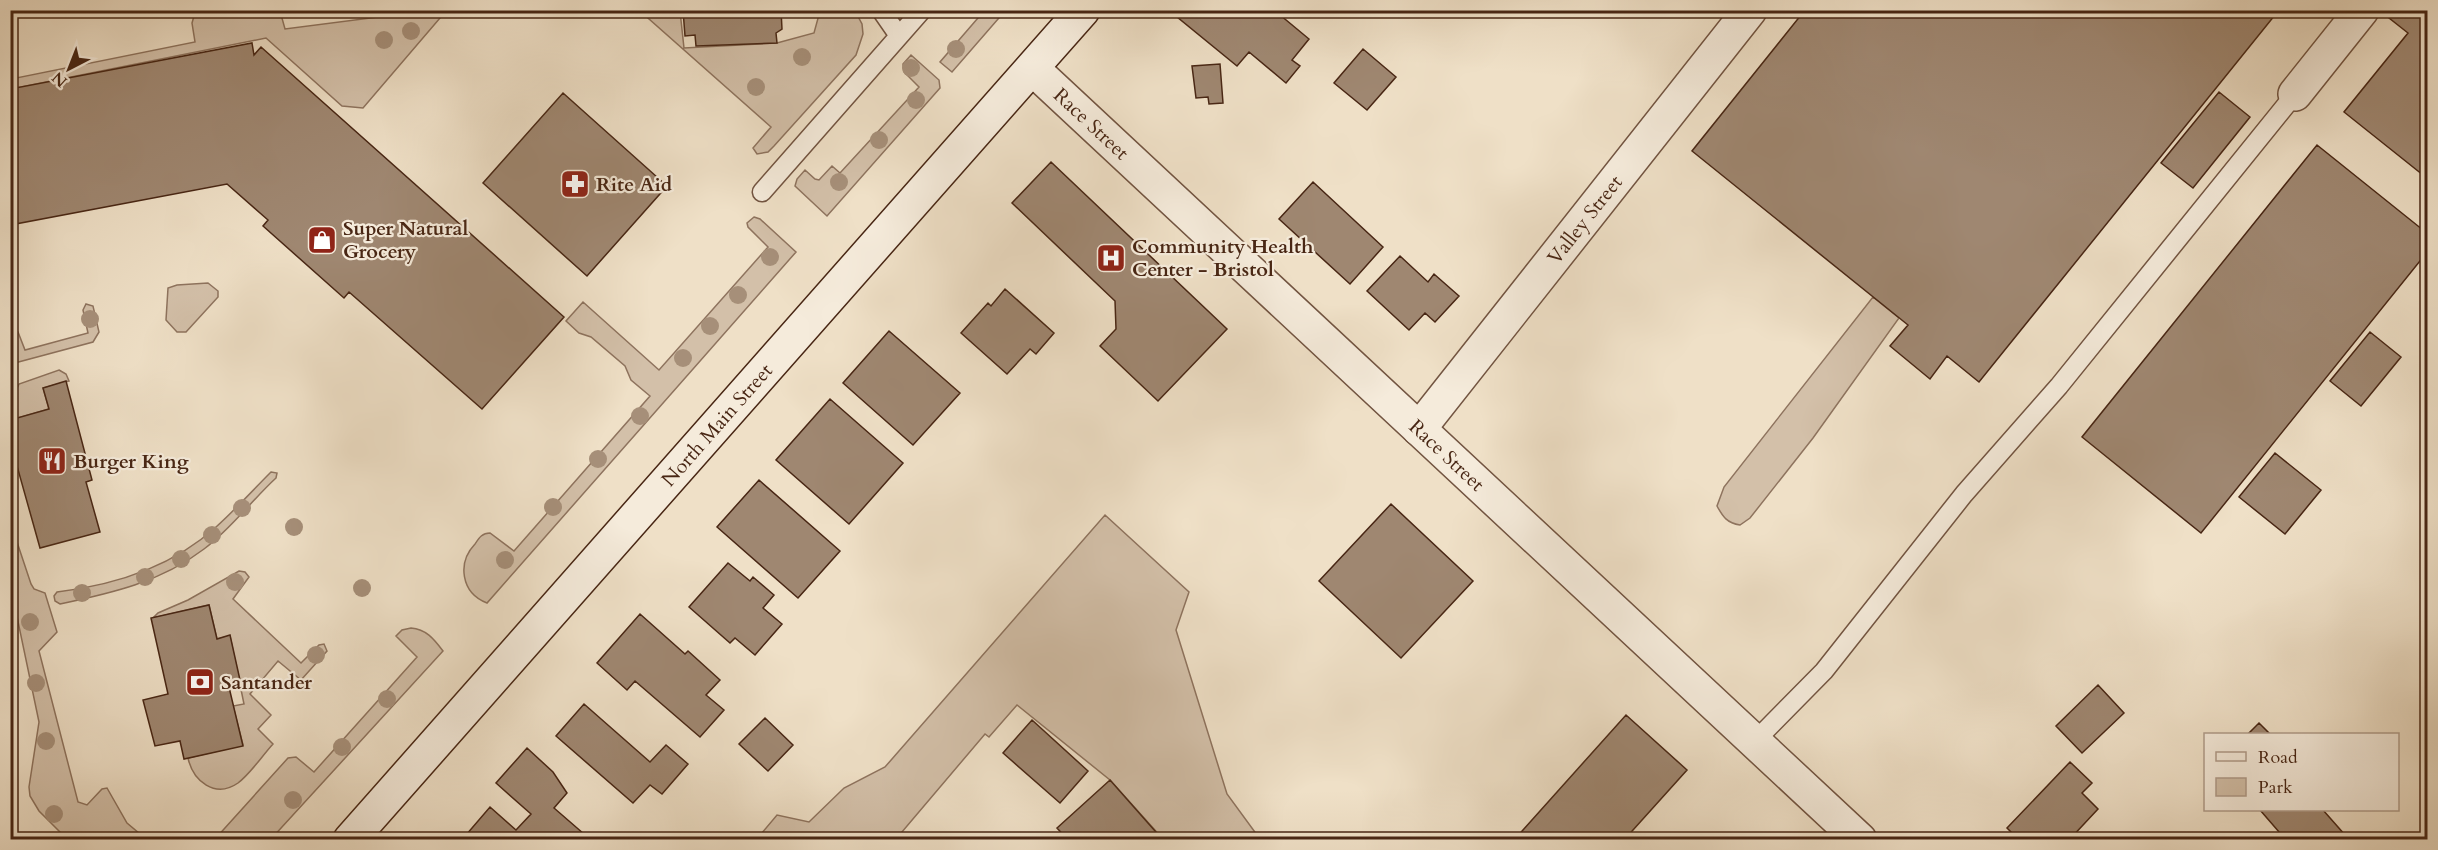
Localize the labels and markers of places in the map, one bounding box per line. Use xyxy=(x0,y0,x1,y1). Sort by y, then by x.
pharmacy icon: Rite Aid xyxy=(559,168,591,200)
place label: Rite Aid xyxy=(596,171,673,198)
place label: Super Natural Grocery xyxy=(343,215,469,265)
shop icon: Super Natural Grocery xyxy=(306,224,338,256)
place label: Community Health Center - Bristol xyxy=(1132,233,1314,283)
hospital icon: Community Health Center - Bristol xyxy=(1095,242,1127,274)
restaurant icon: Burger King xyxy=(36,445,68,477)
place label: Burger King xyxy=(73,448,189,475)
bank icon: Santander xyxy=(184,666,216,698)
place label: Santander xyxy=(221,669,313,696)

